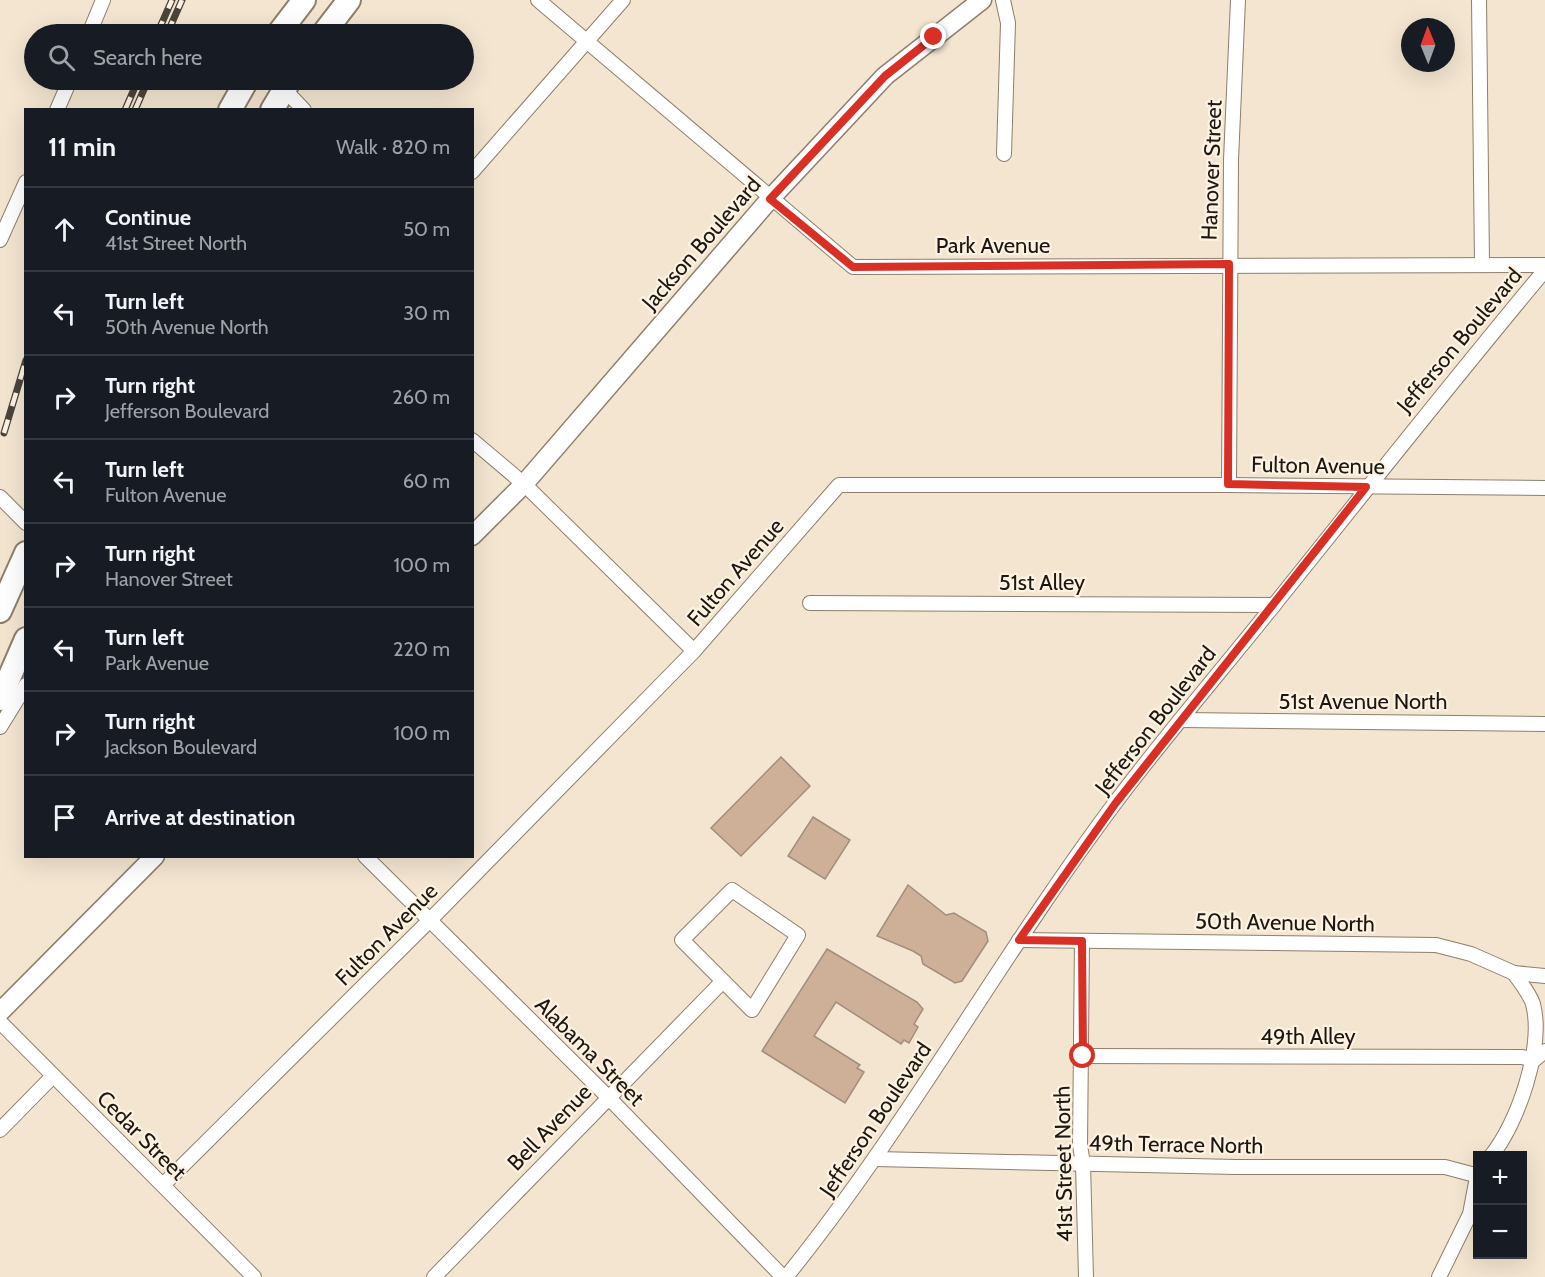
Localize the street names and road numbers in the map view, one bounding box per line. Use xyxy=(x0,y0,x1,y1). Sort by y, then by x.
street label: Hanover Street xyxy=(1196,99,1227,241)
street label: Jackson Boulevard xyxy=(636,171,766,316)
street label: Park Avenue xyxy=(936,232,1050,259)
street label: Jefferson Boulevard xyxy=(1390,262,1528,419)
street label: Fulton Avenue xyxy=(1251,451,1385,480)
street label: Fulton Avenue xyxy=(681,513,789,632)
street label: 51st Alley xyxy=(999,569,1085,596)
street label: Jefferson Boulevard xyxy=(1089,641,1222,801)
street label: 51st Avenue North xyxy=(1279,688,1447,715)
street label: Fulton Avenue xyxy=(330,878,443,991)
street label: 50th Avenue North xyxy=(1195,907,1375,938)
street label: Alabama Street xyxy=(529,991,650,1112)
street label: 49th Alley xyxy=(1260,1023,1356,1050)
street label: Jefferson Boulevard xyxy=(813,1037,937,1203)
street label: Bell Avenue xyxy=(502,1079,597,1176)
street label: Cedar Street xyxy=(91,1085,193,1186)
street label: 41st Street North xyxy=(1049,1086,1078,1242)
street label: 49th Terrace North xyxy=(1088,1129,1264,1160)

